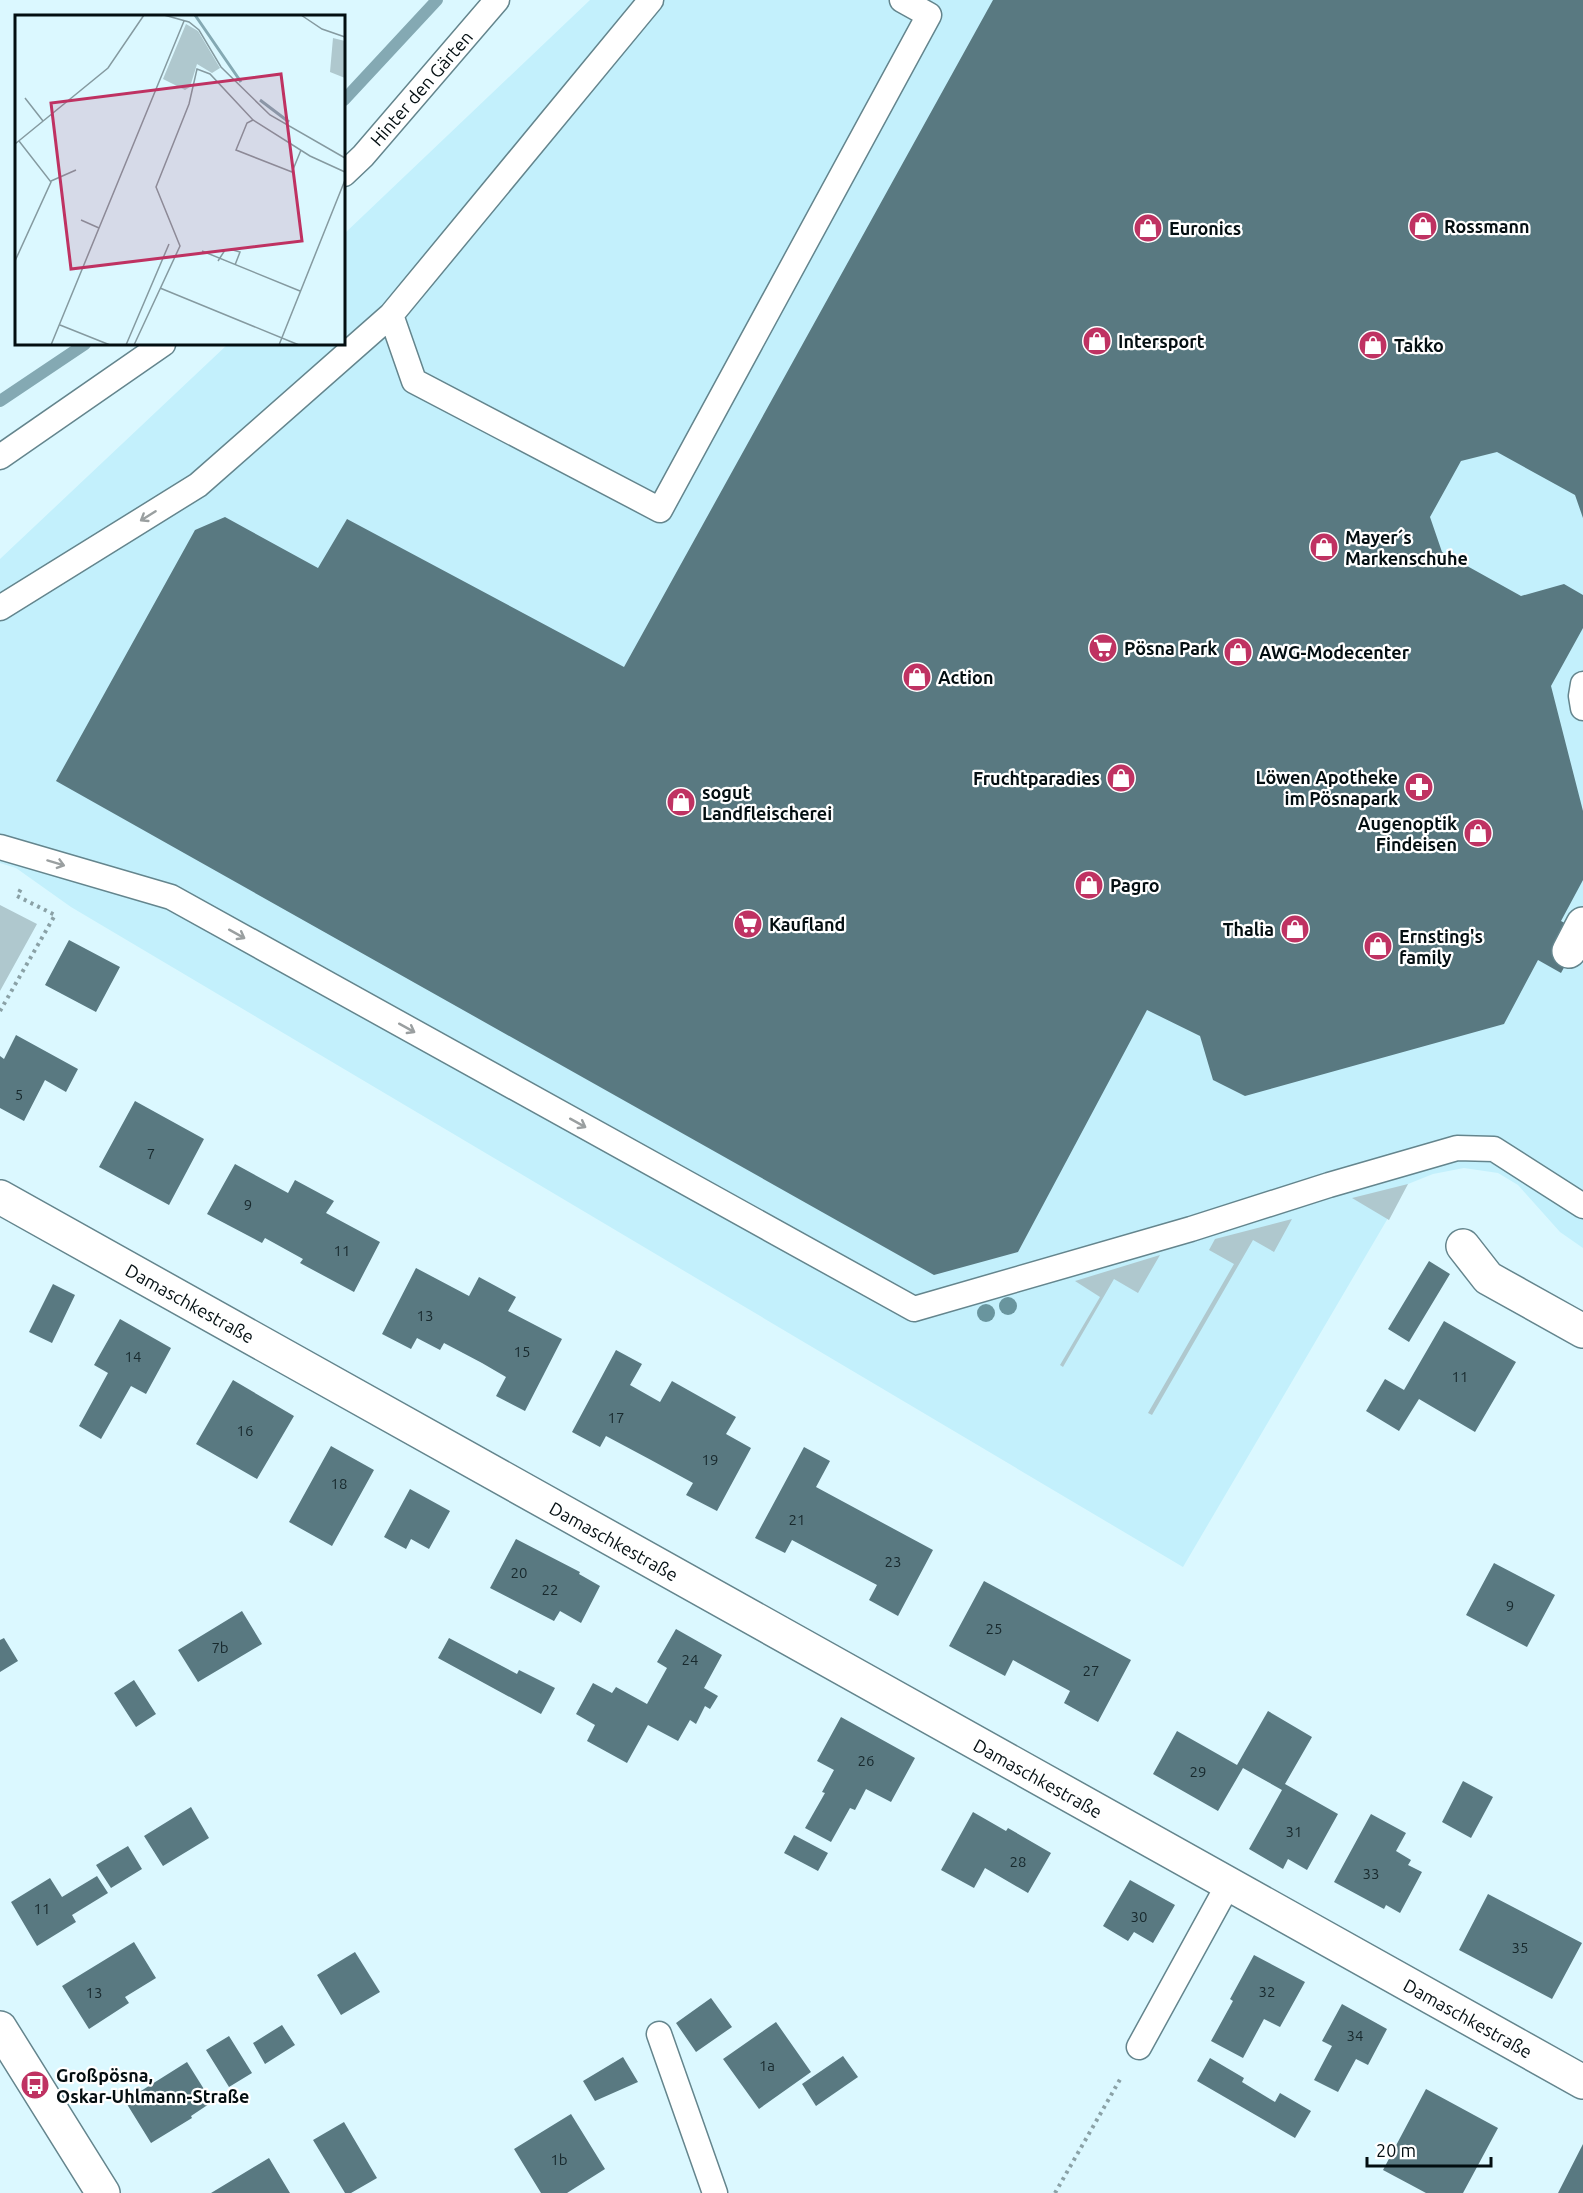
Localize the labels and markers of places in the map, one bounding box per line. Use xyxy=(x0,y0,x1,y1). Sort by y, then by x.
shop icon: Rossmann xyxy=(1407,210,1439,242)
shop icon: Euronics xyxy=(1132,212,1164,244)
place label: Rossmann xyxy=(1444,216,1530,236)
place label: Euronics xyxy=(1169,218,1241,238)
shop icon: Intersport xyxy=(1081,325,1113,357)
shop icon: Takko xyxy=(1357,329,1389,361)
place label: Intersport xyxy=(1118,331,1205,351)
place label: Takko xyxy=(1394,335,1444,355)
place label: Mayer´s Markenschuhe xyxy=(1345,527,1468,568)
shop icon: Mayer´s Markenschuhe xyxy=(1308,531,1340,563)
supermarket icon: Pösna Park xyxy=(1087,632,1119,664)
shop icon: AWG-Modecenter xyxy=(1222,636,1254,668)
place label: Pösna Park xyxy=(1124,638,1217,658)
place label: AWG-Modecenter xyxy=(1259,642,1410,662)
shop icon: Action xyxy=(901,661,933,693)
place label: Action xyxy=(938,667,993,687)
shop icon: Fruchtparadies xyxy=(1105,762,1137,794)
place label: Löwen Apotheke im Pösnapark xyxy=(1256,767,1398,808)
place label: Fruchtparadies xyxy=(973,768,1100,788)
pharmacy icon: Löwen Apotheke im Pösnapark xyxy=(1403,771,1435,803)
place label: sogut Landfleischerei xyxy=(702,782,832,823)
shop icon: sogut Landfleischerei xyxy=(665,786,697,818)
place label: Augenoptik Findeisen xyxy=(1358,813,1457,854)
shop icon: Augenoptik Findeisen xyxy=(1462,817,1494,849)
shop icon: Pagro xyxy=(1073,869,1105,901)
place label: Pagro xyxy=(1110,875,1160,895)
supermarket icon: Kaufland xyxy=(732,908,764,940)
shop icon: Thalia xyxy=(1279,913,1311,945)
place label: Kaufland xyxy=(769,914,845,934)
place label: Thalia xyxy=(1223,919,1274,939)
place label: Ernsting's family xyxy=(1399,926,1483,967)
shop icon: Ernsting's family xyxy=(1362,930,1394,962)
place label: Großpösna, Oskar-Uhlmann-Straße xyxy=(56,2065,249,2106)
bus stop icon: Großpösna, Oskar-Uhlmann-Straße xyxy=(19,2069,51,2101)

